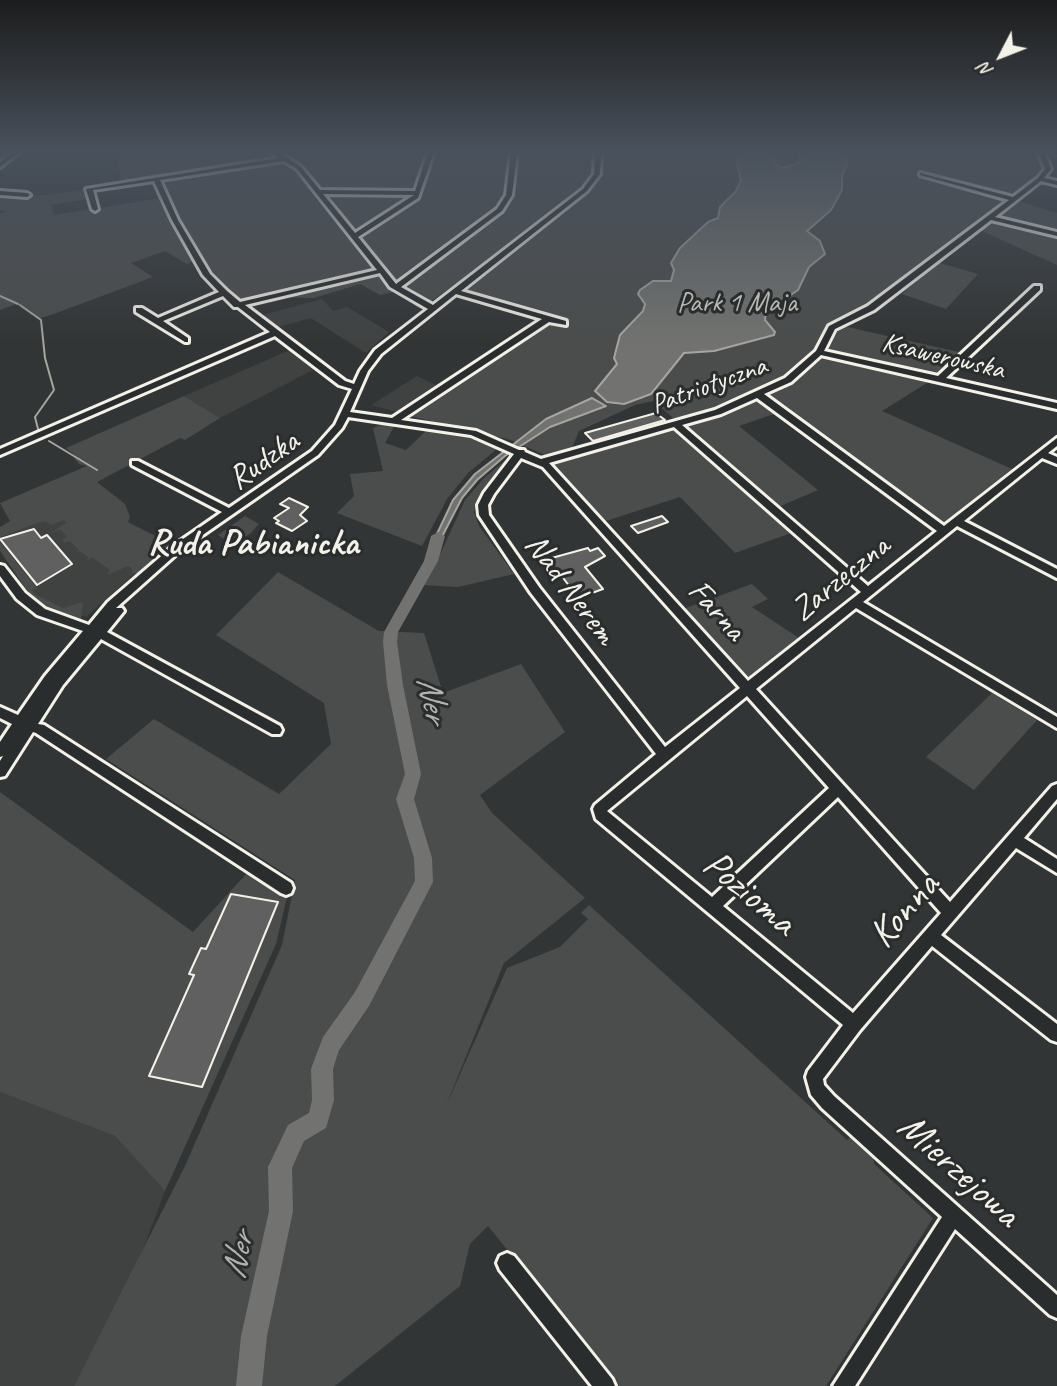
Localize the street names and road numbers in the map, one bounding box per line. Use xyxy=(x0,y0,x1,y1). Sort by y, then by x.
street label: Ksawerowska xyxy=(879,327,1007,387)
street label: Patriotyczna xyxy=(646,350,772,422)
street label: Rudzka xyxy=(221,423,307,499)
street label: Nad Nerem xyxy=(515,527,625,653)
street label: Zarzeczna xyxy=(784,527,898,631)
street label: Farna xyxy=(678,572,754,650)
street label: Pozioma xyxy=(692,841,806,947)
street label: Konna xyxy=(859,864,951,958)
street label: Mierzejowa xyxy=(887,1104,1029,1238)

